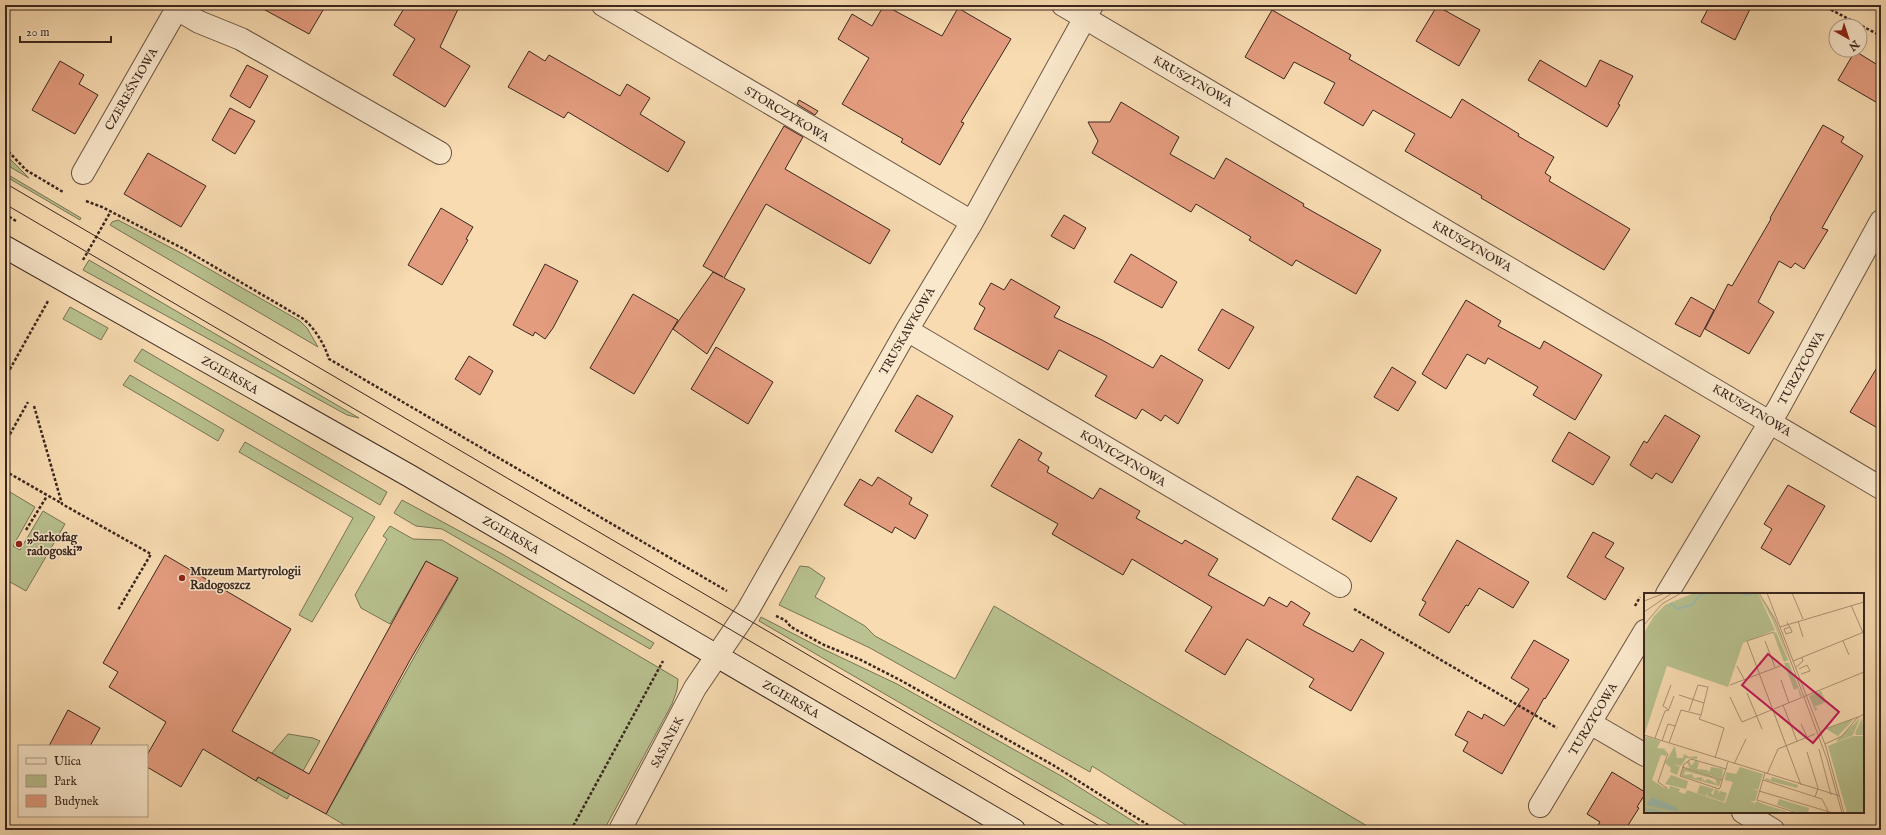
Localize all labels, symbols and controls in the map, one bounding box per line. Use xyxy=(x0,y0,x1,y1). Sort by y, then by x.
scale bar xyxy=(20,18,111,44)
north arrow xyxy=(1828,18,1868,58)
text: 20 m xyxy=(26,25,49,40)
text: N xyxy=(1845,36,1863,54)
street label: CZEREŚNIOWA xyxy=(101,44,162,133)
street label: KRUSZYNOWA xyxy=(1150,53,1236,111)
street label: STORCZYKOWA xyxy=(742,83,833,146)
street label: KRUSZYNOWA xyxy=(1429,218,1515,276)
street label: TRUSKAWKOWA xyxy=(876,284,939,378)
street label: TURZYCOWA xyxy=(1775,328,1828,408)
street label: ZGIERSKA xyxy=(199,353,262,398)
street label: KRUSZYNOWA xyxy=(1710,381,1795,440)
street label: KONICZYNOWA xyxy=(1077,427,1169,491)
street label: ZGIERSKA xyxy=(480,513,543,558)
place label: „Sarkofag radogoski” xyxy=(27,530,82,560)
marker: „Sarkofag radogoski” xyxy=(14,539,24,549)
place label: Muzeum Martyrologii Radogoszcz xyxy=(190,564,302,594)
marker: Muzeum Martyrologii Radogoszcz xyxy=(177,573,187,583)
inset map xyxy=(1644,593,1864,813)
street label: ZGIERSKA xyxy=(760,677,823,722)
street label: TURZYCOWA xyxy=(1566,679,1621,758)
street label: SASANEK xyxy=(648,714,687,770)
legend xyxy=(18,745,148,817)
text: Ulica xyxy=(54,754,82,769)
text: Park xyxy=(54,774,77,789)
text: Budynek xyxy=(54,794,99,809)

